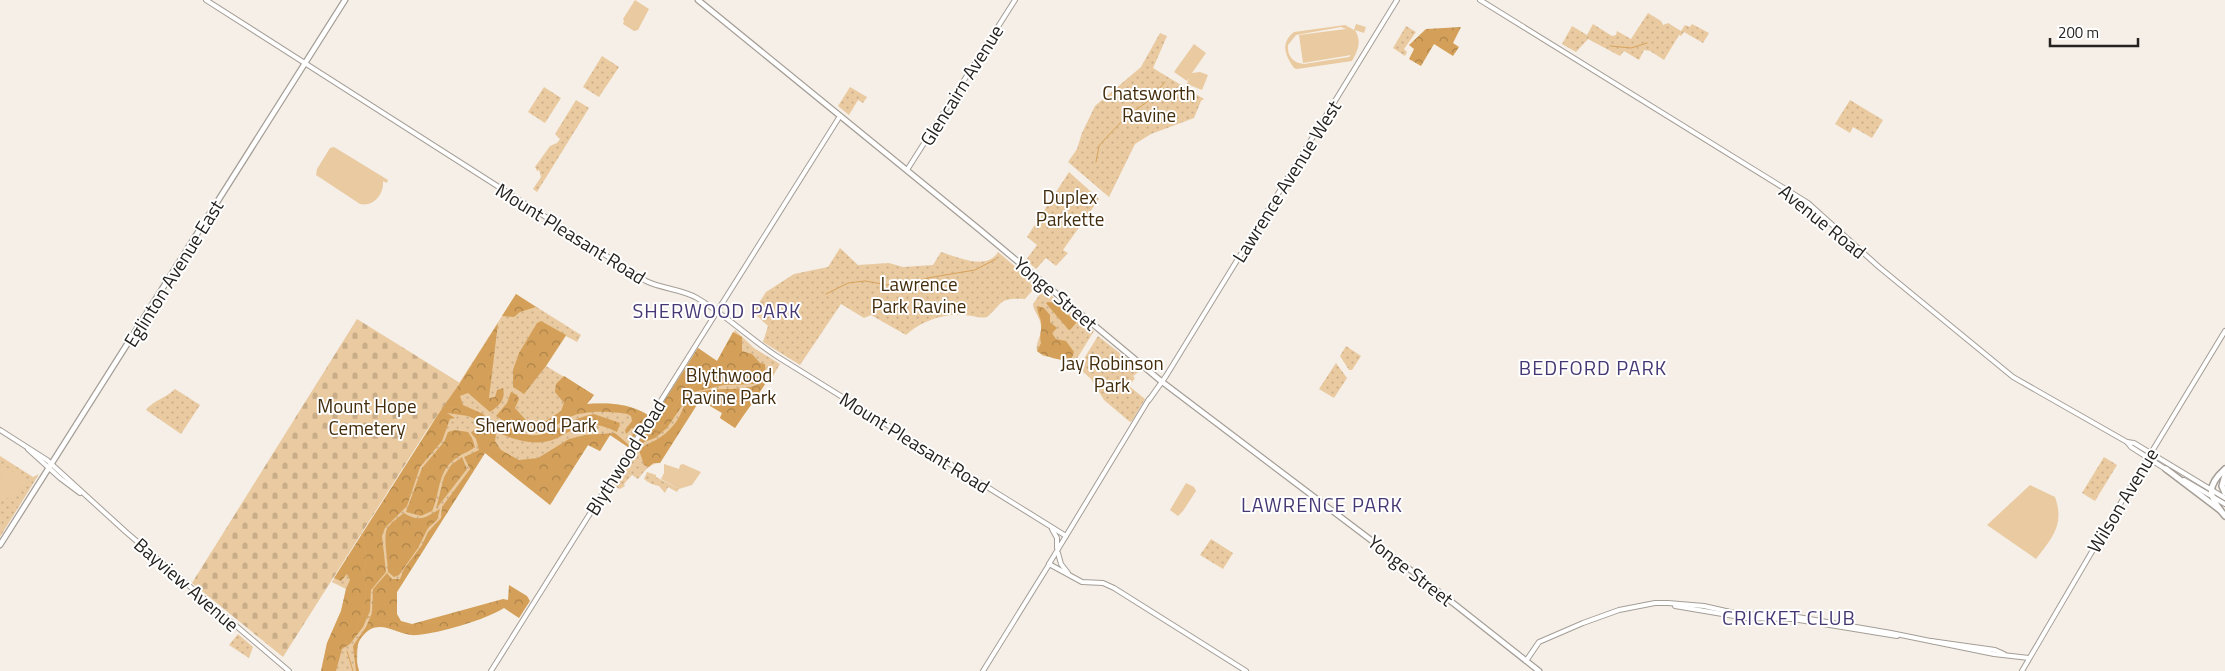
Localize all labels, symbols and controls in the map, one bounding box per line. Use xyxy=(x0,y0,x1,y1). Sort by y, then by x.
scale bar xyxy=(2050,15,2138,47)
street label: Glencairn Avenue xyxy=(912,19,1010,151)
text: 200 m xyxy=(2058,21,2099,44)
park label: Chatsworth Ravine xyxy=(1102,78,1196,129)
street label: Lawrence Avenue West xyxy=(1224,94,1348,268)
street label: Mount Pleasant Road xyxy=(490,175,652,291)
street label: Avenue Road xyxy=(1773,177,1873,265)
park label: Duplex Parkette xyxy=(1036,182,1104,233)
street label: Eglinton Avenue East xyxy=(116,193,230,352)
street label: Yonge Street xyxy=(1008,249,1105,337)
park label: Lawrence Park Ravine xyxy=(872,269,966,320)
district label: SHERWOOD PARK xyxy=(633,295,802,326)
park label: Jay Robinson Park xyxy=(1060,348,1164,399)
district label: BEDFORD PARK xyxy=(1519,352,1667,383)
park label: Blythwood Ravine Park xyxy=(682,360,776,411)
street label: Mount Pleasant Road xyxy=(834,384,996,500)
park label: Mount Hope Cemetery xyxy=(317,391,417,442)
street label: Blythwood Road xyxy=(578,393,672,521)
park label: Sherwood Park xyxy=(475,410,597,439)
street label: Wilson Avenue xyxy=(2079,442,2165,558)
district label: LAWRENCE PARK xyxy=(1241,489,1403,520)
street label: Yonge Street xyxy=(1362,527,1460,613)
street label: Bayview Avenue xyxy=(128,530,246,638)
district label: CRICKET CLUB xyxy=(1722,602,1856,633)

